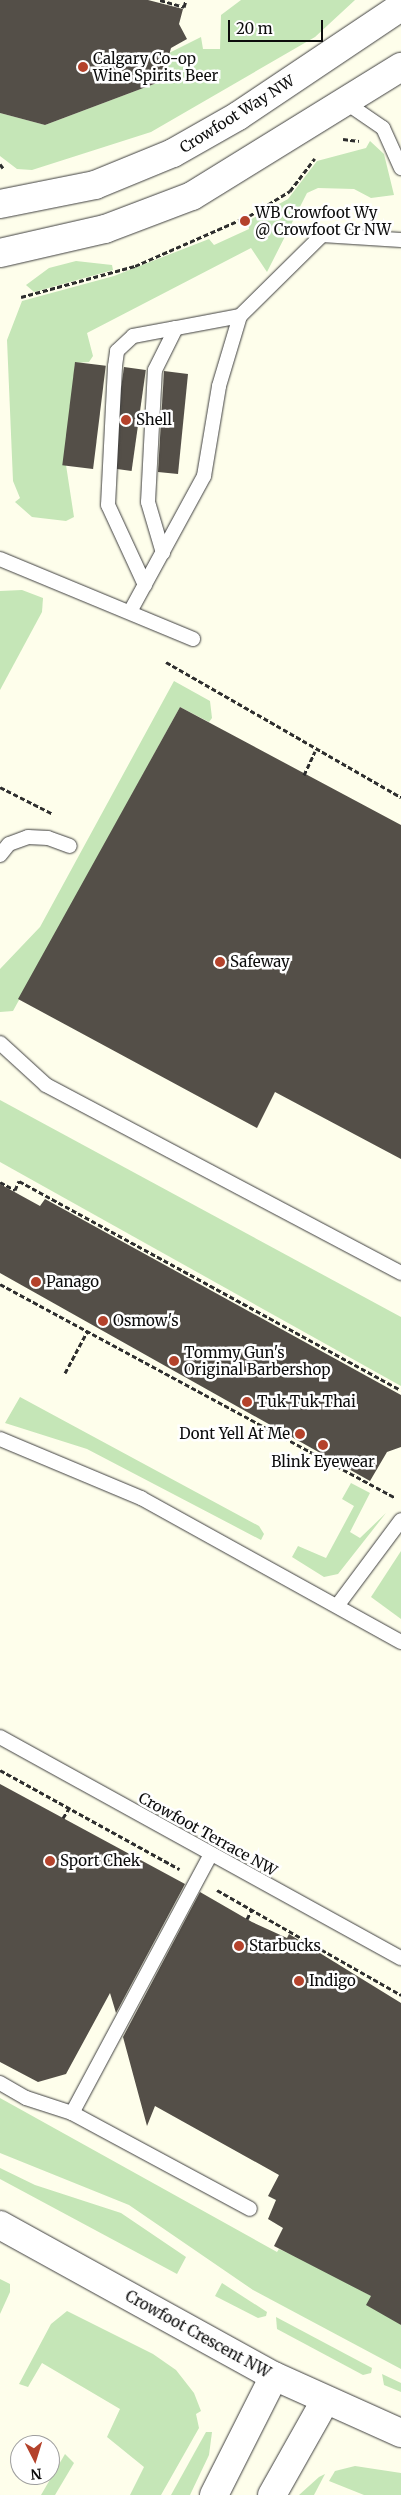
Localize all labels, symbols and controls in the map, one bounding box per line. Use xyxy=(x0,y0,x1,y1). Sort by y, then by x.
scale bar xyxy=(231,10,326,42)
text: 20 m xyxy=(236,19,273,38)
place label: Calgary Co-op Wine Spirits Beer xyxy=(93,49,218,84)
marker: Calgary Co-op Wine Spirits Beer xyxy=(77,61,89,73)
street label: Crowfoot Way NW xyxy=(176,71,298,157)
place label: WB Crowfoot Wy @ Crowfoot Cr NW xyxy=(255,203,391,238)
marker: WB Crowfoot Wy @ Crowfoot Cr NW xyxy=(239,215,251,227)
place label: Shell xyxy=(136,411,172,429)
marker: Shell xyxy=(120,414,132,426)
place label: Safeway xyxy=(230,953,290,971)
marker: Safeway xyxy=(214,956,226,968)
place label: Panago xyxy=(46,1273,99,1291)
marker: Panago xyxy=(30,1276,42,1288)
place label: Osmow's xyxy=(113,1312,179,1330)
marker: Osmow's xyxy=(97,1315,109,1327)
place label: Tommy Gun's Original Barbershop xyxy=(184,1343,331,1378)
marker: Tommy Gun's Original Barbershop xyxy=(168,1355,180,1367)
place label: Tuk Tuk Thai xyxy=(257,1393,356,1411)
marker: Tuk Tuk Thai xyxy=(241,1396,253,1408)
place label: Dont Yell At Me xyxy=(179,1425,290,1443)
marker: Dont Yell At Me xyxy=(294,1428,306,1440)
marker: Blink Eyewear xyxy=(317,1439,329,1451)
place label: Blink Eyewear xyxy=(271,1453,375,1471)
street label: Crowfoot Terrace NW xyxy=(136,1788,280,1880)
place label: Sport Chek xyxy=(60,1852,140,1870)
marker: Sport Chek xyxy=(44,1855,56,1867)
place label: Starbucks xyxy=(249,1937,321,1955)
marker: Starbucks xyxy=(233,1940,245,1952)
place label: Indigo xyxy=(309,1972,356,1990)
marker: Indigo xyxy=(293,1975,305,1987)
street label: Crowfoot Crescent NW xyxy=(122,2287,274,2381)
north arrow xyxy=(10,2435,60,2485)
text: N xyxy=(30,2464,43,2483)

